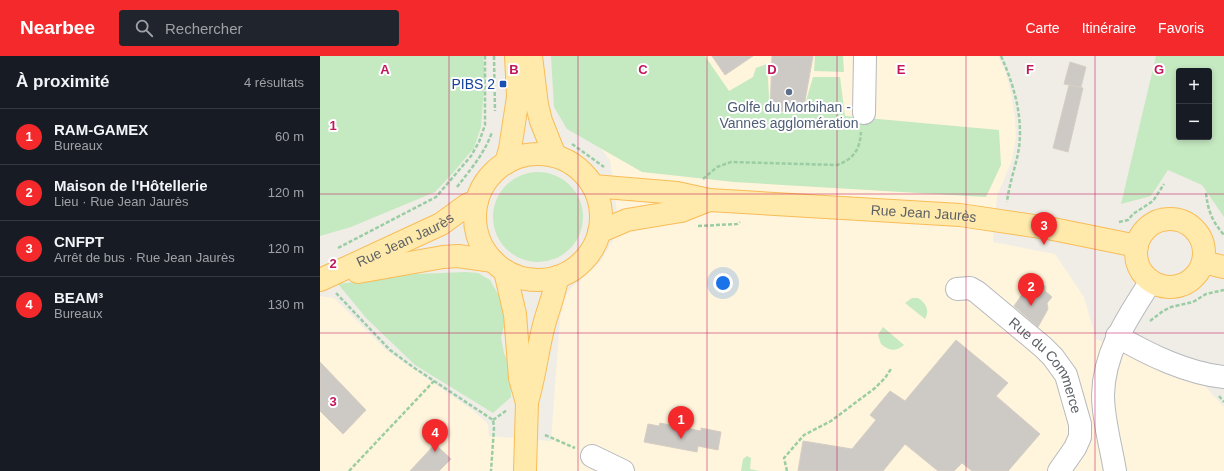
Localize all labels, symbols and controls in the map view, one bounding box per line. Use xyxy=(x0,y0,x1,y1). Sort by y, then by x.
search box xyxy=(119,10,399,46)
text: Nearbee xyxy=(20,17,95,38)
icon: search xyxy=(133,17,155,39)
text: Rechercher xyxy=(165,20,243,37)
text: Carte xyxy=(1025,20,1060,36)
text: Itinéraire xyxy=(1082,20,1136,36)
text: Favoris xyxy=(1158,20,1204,36)
text: A xyxy=(380,62,390,77)
text: B xyxy=(509,62,519,77)
text: C xyxy=(638,62,648,77)
text: D xyxy=(767,62,777,77)
text: E xyxy=(897,62,906,77)
text: F xyxy=(1026,62,1034,77)
text: G xyxy=(1154,62,1164,77)
map controls xyxy=(1176,68,1212,140)
button: + xyxy=(1176,68,1212,104)
text: À proximité xyxy=(16,72,110,91)
text: 4 résultats xyxy=(244,75,304,90)
place label: PIBS 2 xyxy=(451,76,495,92)
marker: PIBS 2 xyxy=(498,79,508,89)
marker: Golfe du Morbihan - Vannes agglomération xyxy=(784,87,794,97)
place label: Golfe du Morbihan - Vannes agglomération xyxy=(719,99,859,131)
button: − xyxy=(1176,104,1212,140)
text: 1 xyxy=(329,118,337,133)
text: RAM-GAMEX xyxy=(54,121,148,138)
text: 1 xyxy=(25,129,33,144)
text: 60 m xyxy=(275,129,304,144)
text: Bureaux xyxy=(54,138,102,153)
text: Maison de l'Hôtellerie xyxy=(54,177,208,194)
text: 2 xyxy=(25,185,33,200)
text: 120 m xyxy=(268,185,304,200)
text: Lieu · Rue Jean Jaurès xyxy=(54,194,188,209)
street label: Rue Jean Jaurès xyxy=(870,202,977,225)
street label: Rue Jean Jaurès xyxy=(354,209,457,270)
pin: 3 xyxy=(1031,212,1057,245)
text: CNFPT xyxy=(54,233,104,250)
text: 3 xyxy=(25,241,33,256)
text: 120 m xyxy=(268,241,304,256)
text: Arrêt de bus · Rue Jean Jaurès xyxy=(54,250,235,265)
text: 2 xyxy=(329,256,337,271)
your location xyxy=(713,273,733,293)
pin: 2 xyxy=(1018,273,1044,306)
text: BEAM³ xyxy=(54,289,103,306)
text: 4 xyxy=(25,297,33,312)
text: 130 m xyxy=(268,297,304,312)
text: Bureaux xyxy=(54,306,102,321)
street label: Rue du Commerce xyxy=(1006,314,1085,415)
text: 3 xyxy=(329,394,337,409)
pin: 1 xyxy=(668,406,694,439)
pin: 4 xyxy=(422,419,448,452)

